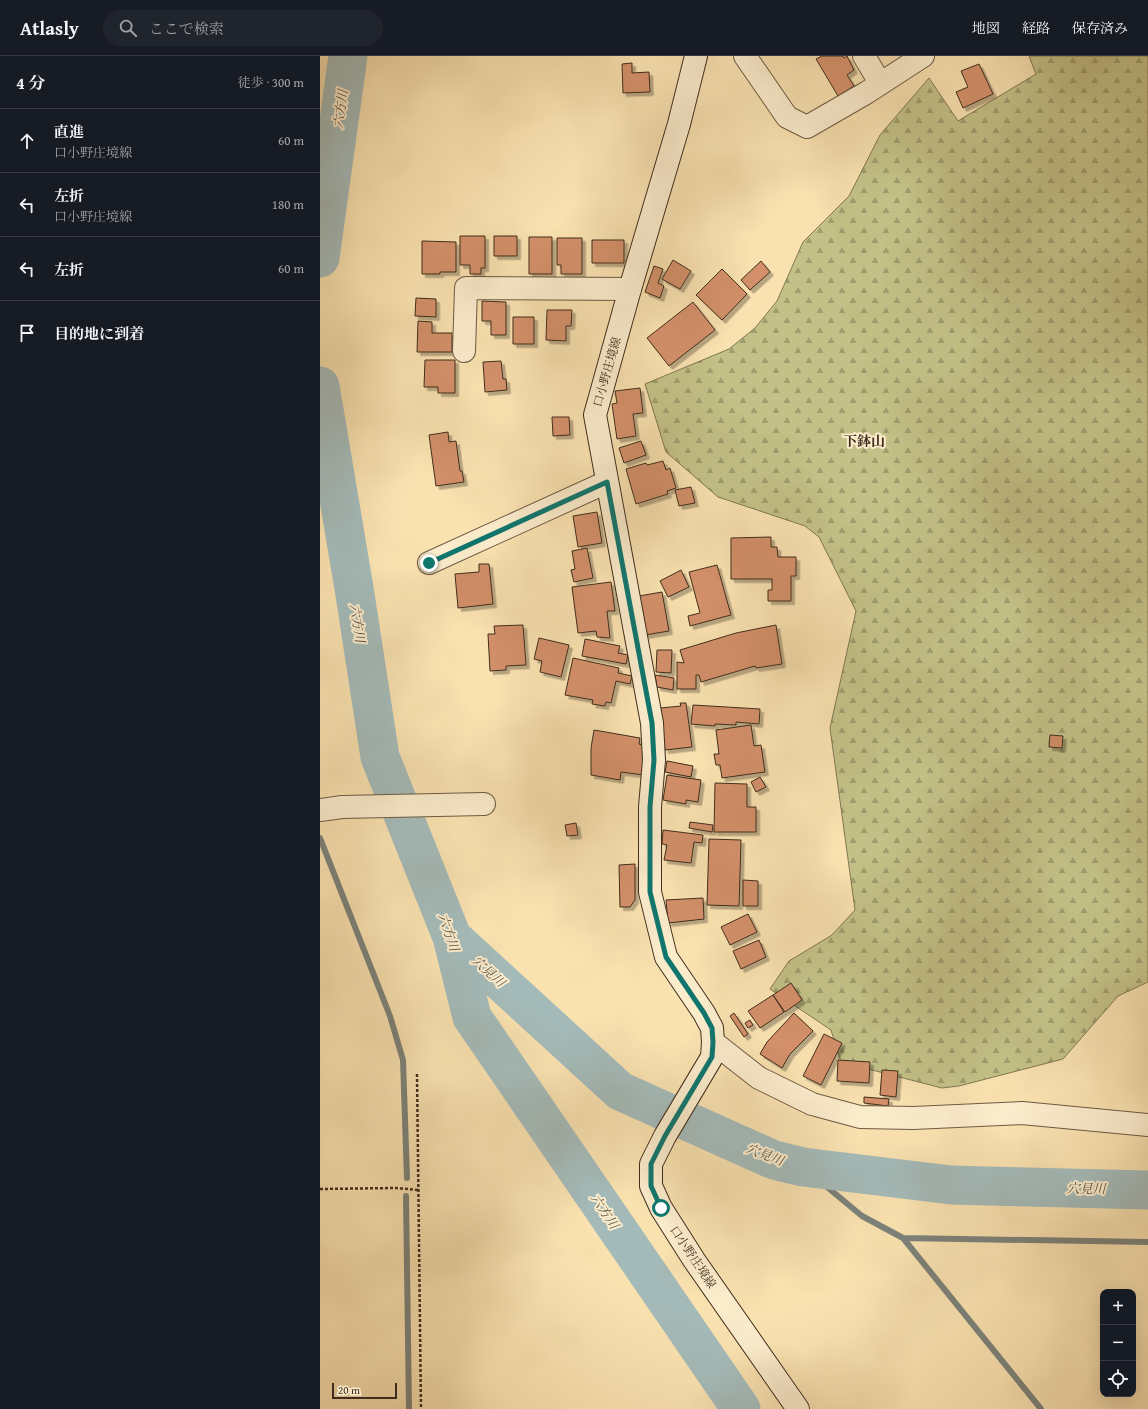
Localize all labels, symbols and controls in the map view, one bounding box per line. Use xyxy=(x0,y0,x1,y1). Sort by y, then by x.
search box xyxy=(103,10,383,46)
text: Atlasly xyxy=(20,14,79,42)
icon: search xyxy=(117,17,139,39)
text: ここで検索 xyxy=(149,18,224,39)
text: 地図 xyxy=(972,18,1000,38)
text: 経路 xyxy=(1022,18,1050,38)
text: 保存済み xyxy=(1072,18,1128,38)
text: 4 分 xyxy=(16,70,46,95)
text: 徒歩 · 300 m xyxy=(238,73,304,92)
water label: 六方川 xyxy=(328,86,353,130)
text: 直進 xyxy=(54,121,84,142)
icon: ahead xyxy=(16,130,38,152)
text: 60 m xyxy=(278,131,304,150)
text: 口小野庄境線 xyxy=(54,143,132,162)
text: 左折 xyxy=(54,185,84,206)
icon: left xyxy=(16,194,38,216)
text: 180 m xyxy=(272,195,304,214)
text: 口小野庄境線 xyxy=(54,207,132,226)
icon: left xyxy=(16,258,38,280)
text: 左折 xyxy=(54,259,84,280)
text: 60 m xyxy=(278,259,304,278)
icon: arrive xyxy=(16,322,38,344)
text: 目的地に到着 xyxy=(54,323,144,344)
street label: 口小野庄境線 xyxy=(588,335,625,409)
district label: 下鉢山 xyxy=(843,431,885,451)
route end xyxy=(420,554,438,572)
water label: 六方川 xyxy=(345,602,370,646)
water label: 六方川 xyxy=(433,911,465,956)
water label: 穴見川 xyxy=(468,951,511,993)
water label: 穴見川 xyxy=(743,1139,788,1171)
water label: 穴見川 xyxy=(1066,1179,1108,1198)
water label: 六方川 xyxy=(586,1190,624,1234)
route start xyxy=(652,1199,670,1217)
street label: 口小野庄境線 xyxy=(666,1222,721,1291)
map controls xyxy=(1100,1289,1136,1397)
button: + xyxy=(1100,1289,1136,1325)
button: − xyxy=(1100,1325,1136,1361)
button: locate xyxy=(1100,1361,1136,1397)
scale bar xyxy=(332,1381,397,1400)
text: 20 m xyxy=(338,1382,360,1398)

